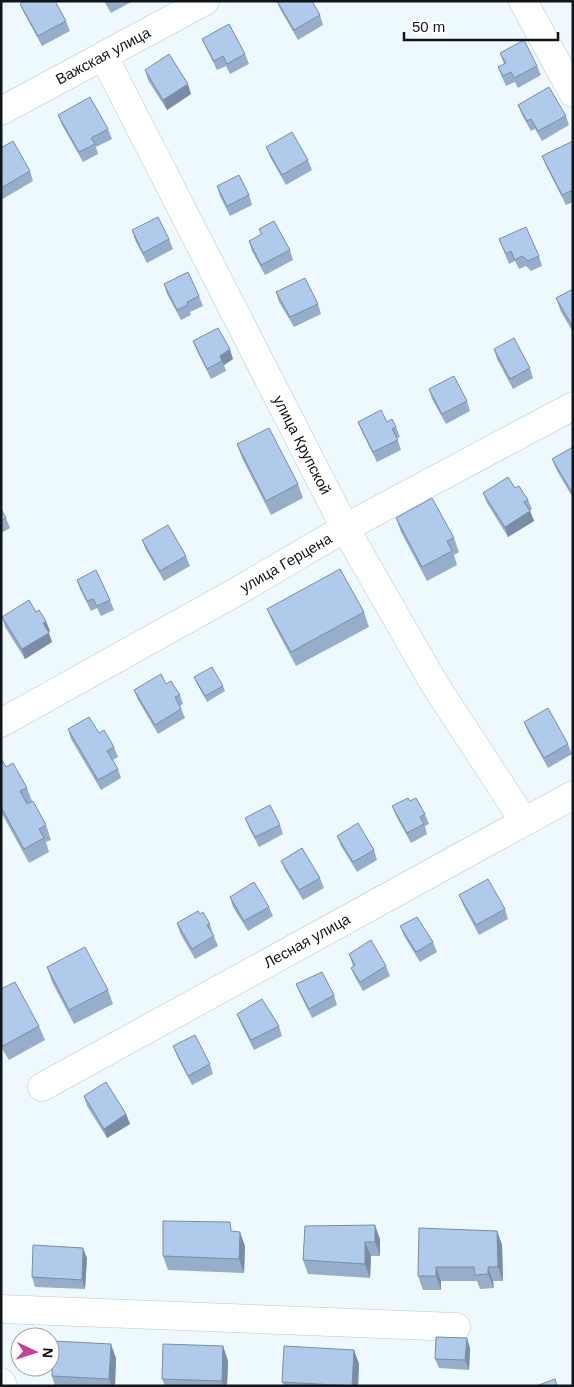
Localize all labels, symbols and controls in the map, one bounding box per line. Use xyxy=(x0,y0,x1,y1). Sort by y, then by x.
scale bar xyxy=(404,10,558,42)
text: 50 m xyxy=(412,18,445,35)
street label: Важская улица xyxy=(53,23,154,88)
street label: улица Крупской xyxy=(270,392,335,497)
street label: улица Герцена xyxy=(237,529,335,596)
street label: Лесная улица xyxy=(261,910,353,971)
north arrow xyxy=(10,1327,60,1377)
text: N xyxy=(40,1347,56,1359)

